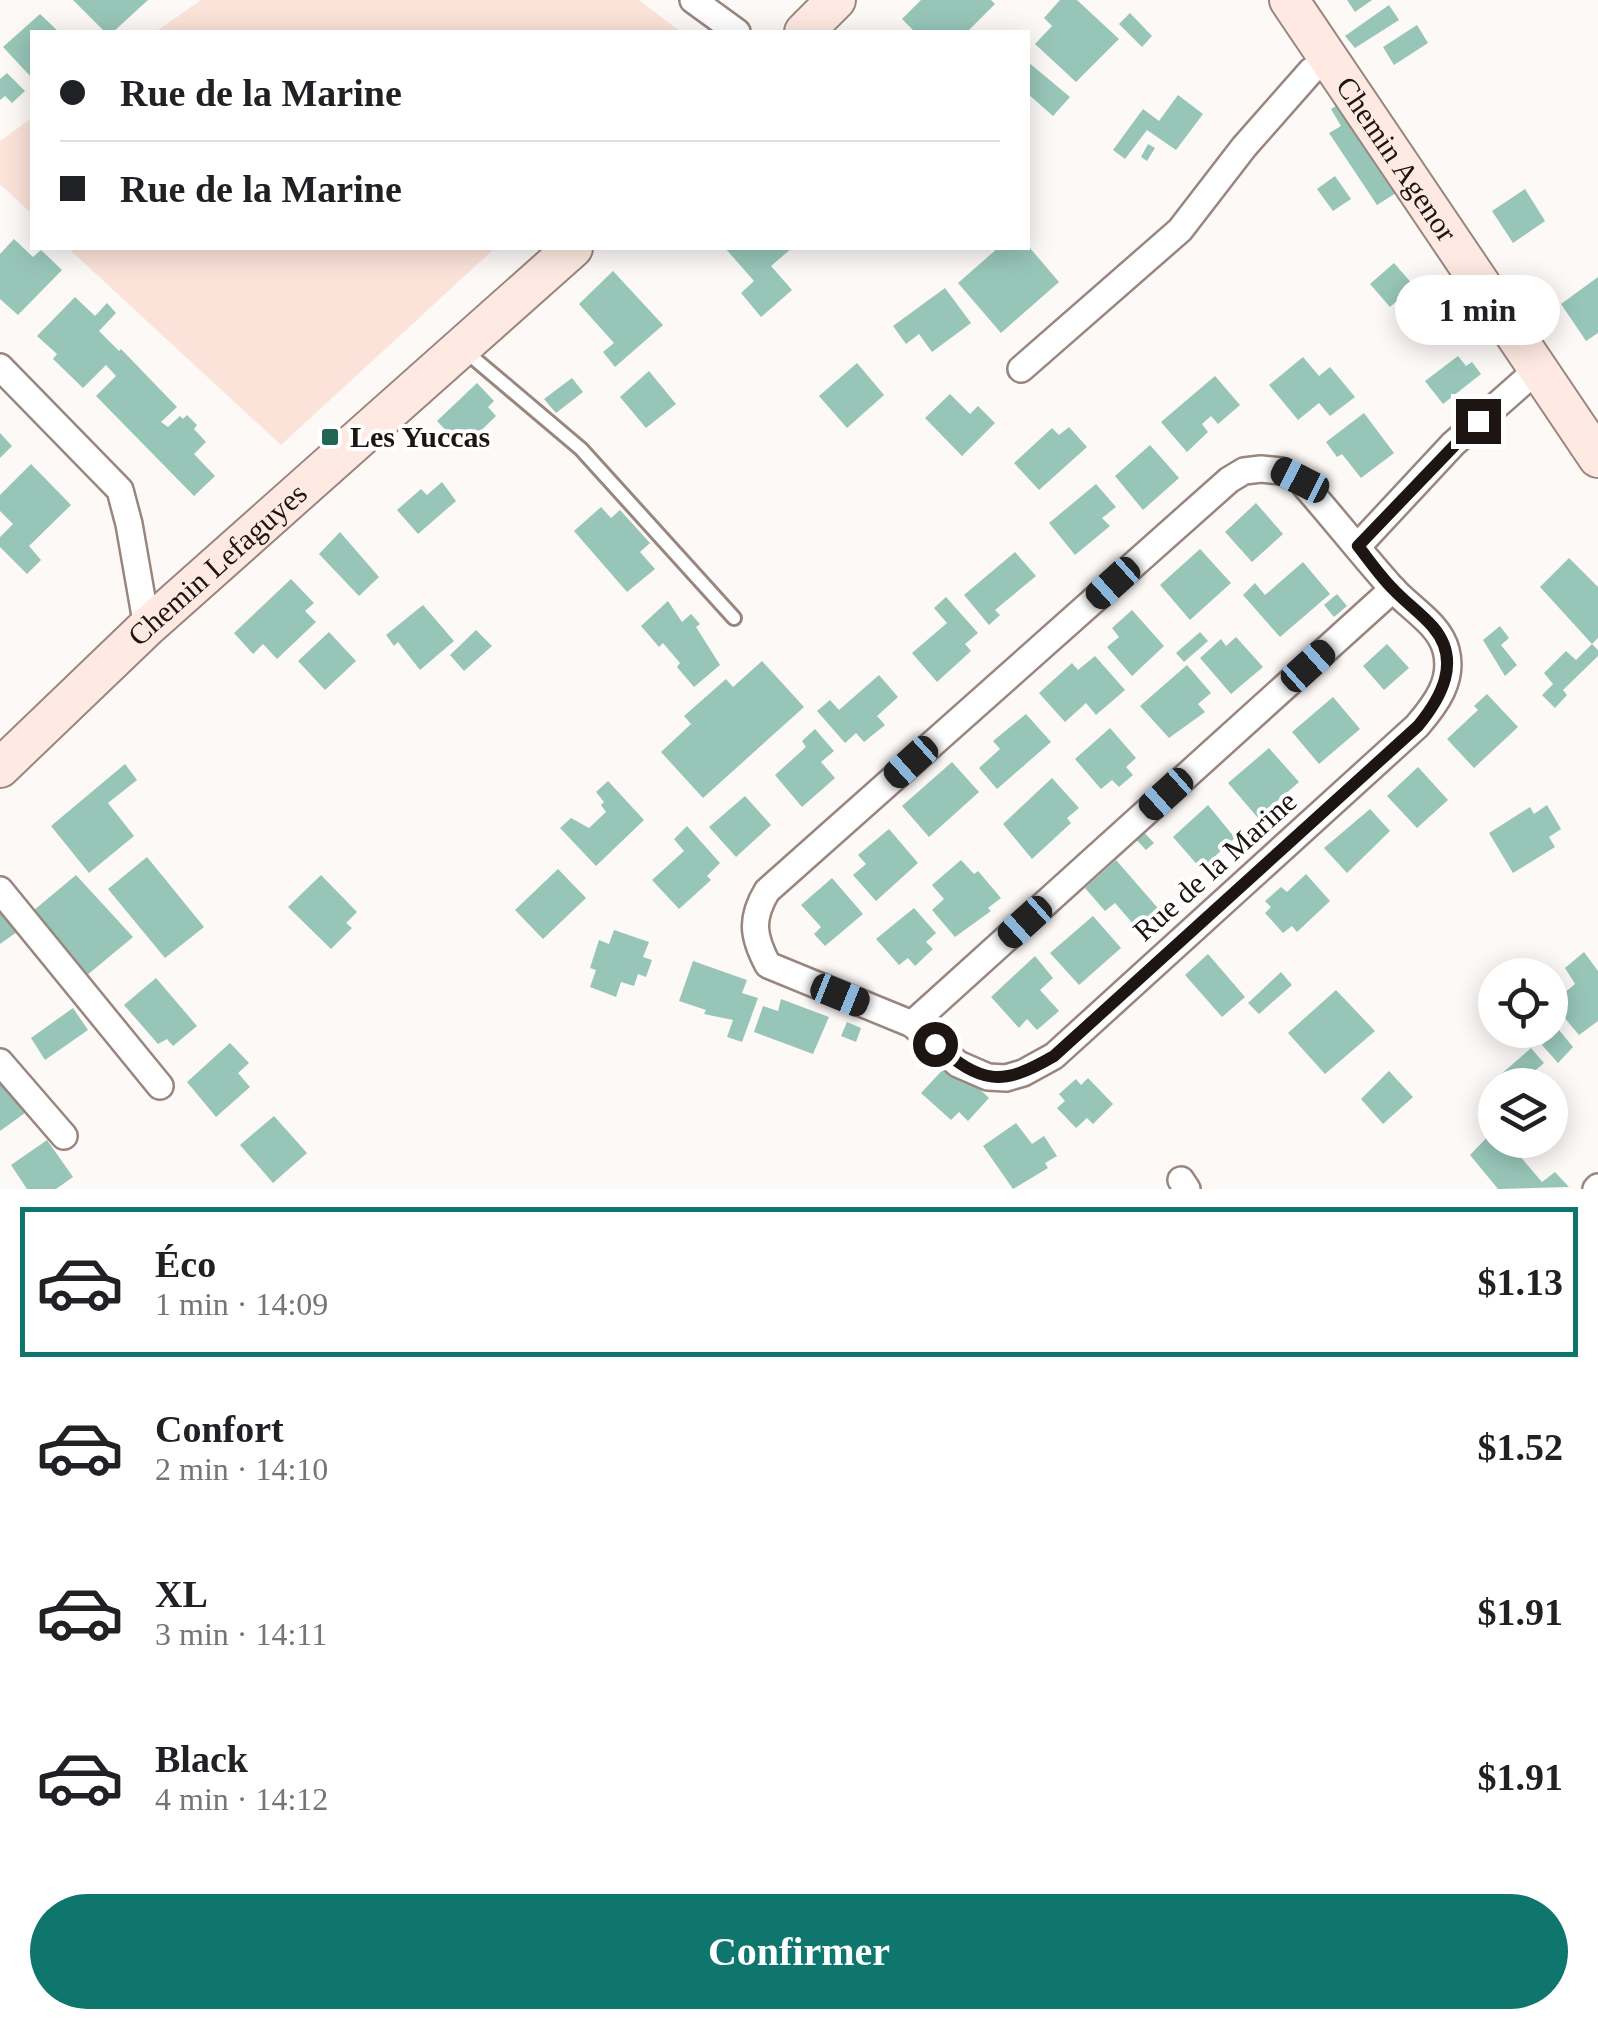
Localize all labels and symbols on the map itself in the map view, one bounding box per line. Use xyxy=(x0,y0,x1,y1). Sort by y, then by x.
street label: Chemin Agenor xyxy=(1330,71,1464,247)
callout: 1 min xyxy=(1396,276,1560,346)
route end xyxy=(1456,399,1501,444)
place label: Les Yuccas xyxy=(350,420,490,453)
marker: Les Yuccas xyxy=(319,426,341,448)
car xyxy=(1266,453,1334,507)
street label: Chemin Lefaguyes xyxy=(121,476,313,652)
car xyxy=(1081,552,1145,614)
car xyxy=(1276,635,1340,697)
car xyxy=(879,731,943,793)
car xyxy=(1134,763,1198,825)
street label: Rue de la Marine xyxy=(1127,784,1303,947)
car xyxy=(993,891,1057,953)
car xyxy=(807,970,873,1020)
route start xyxy=(913,1022,958,1067)

